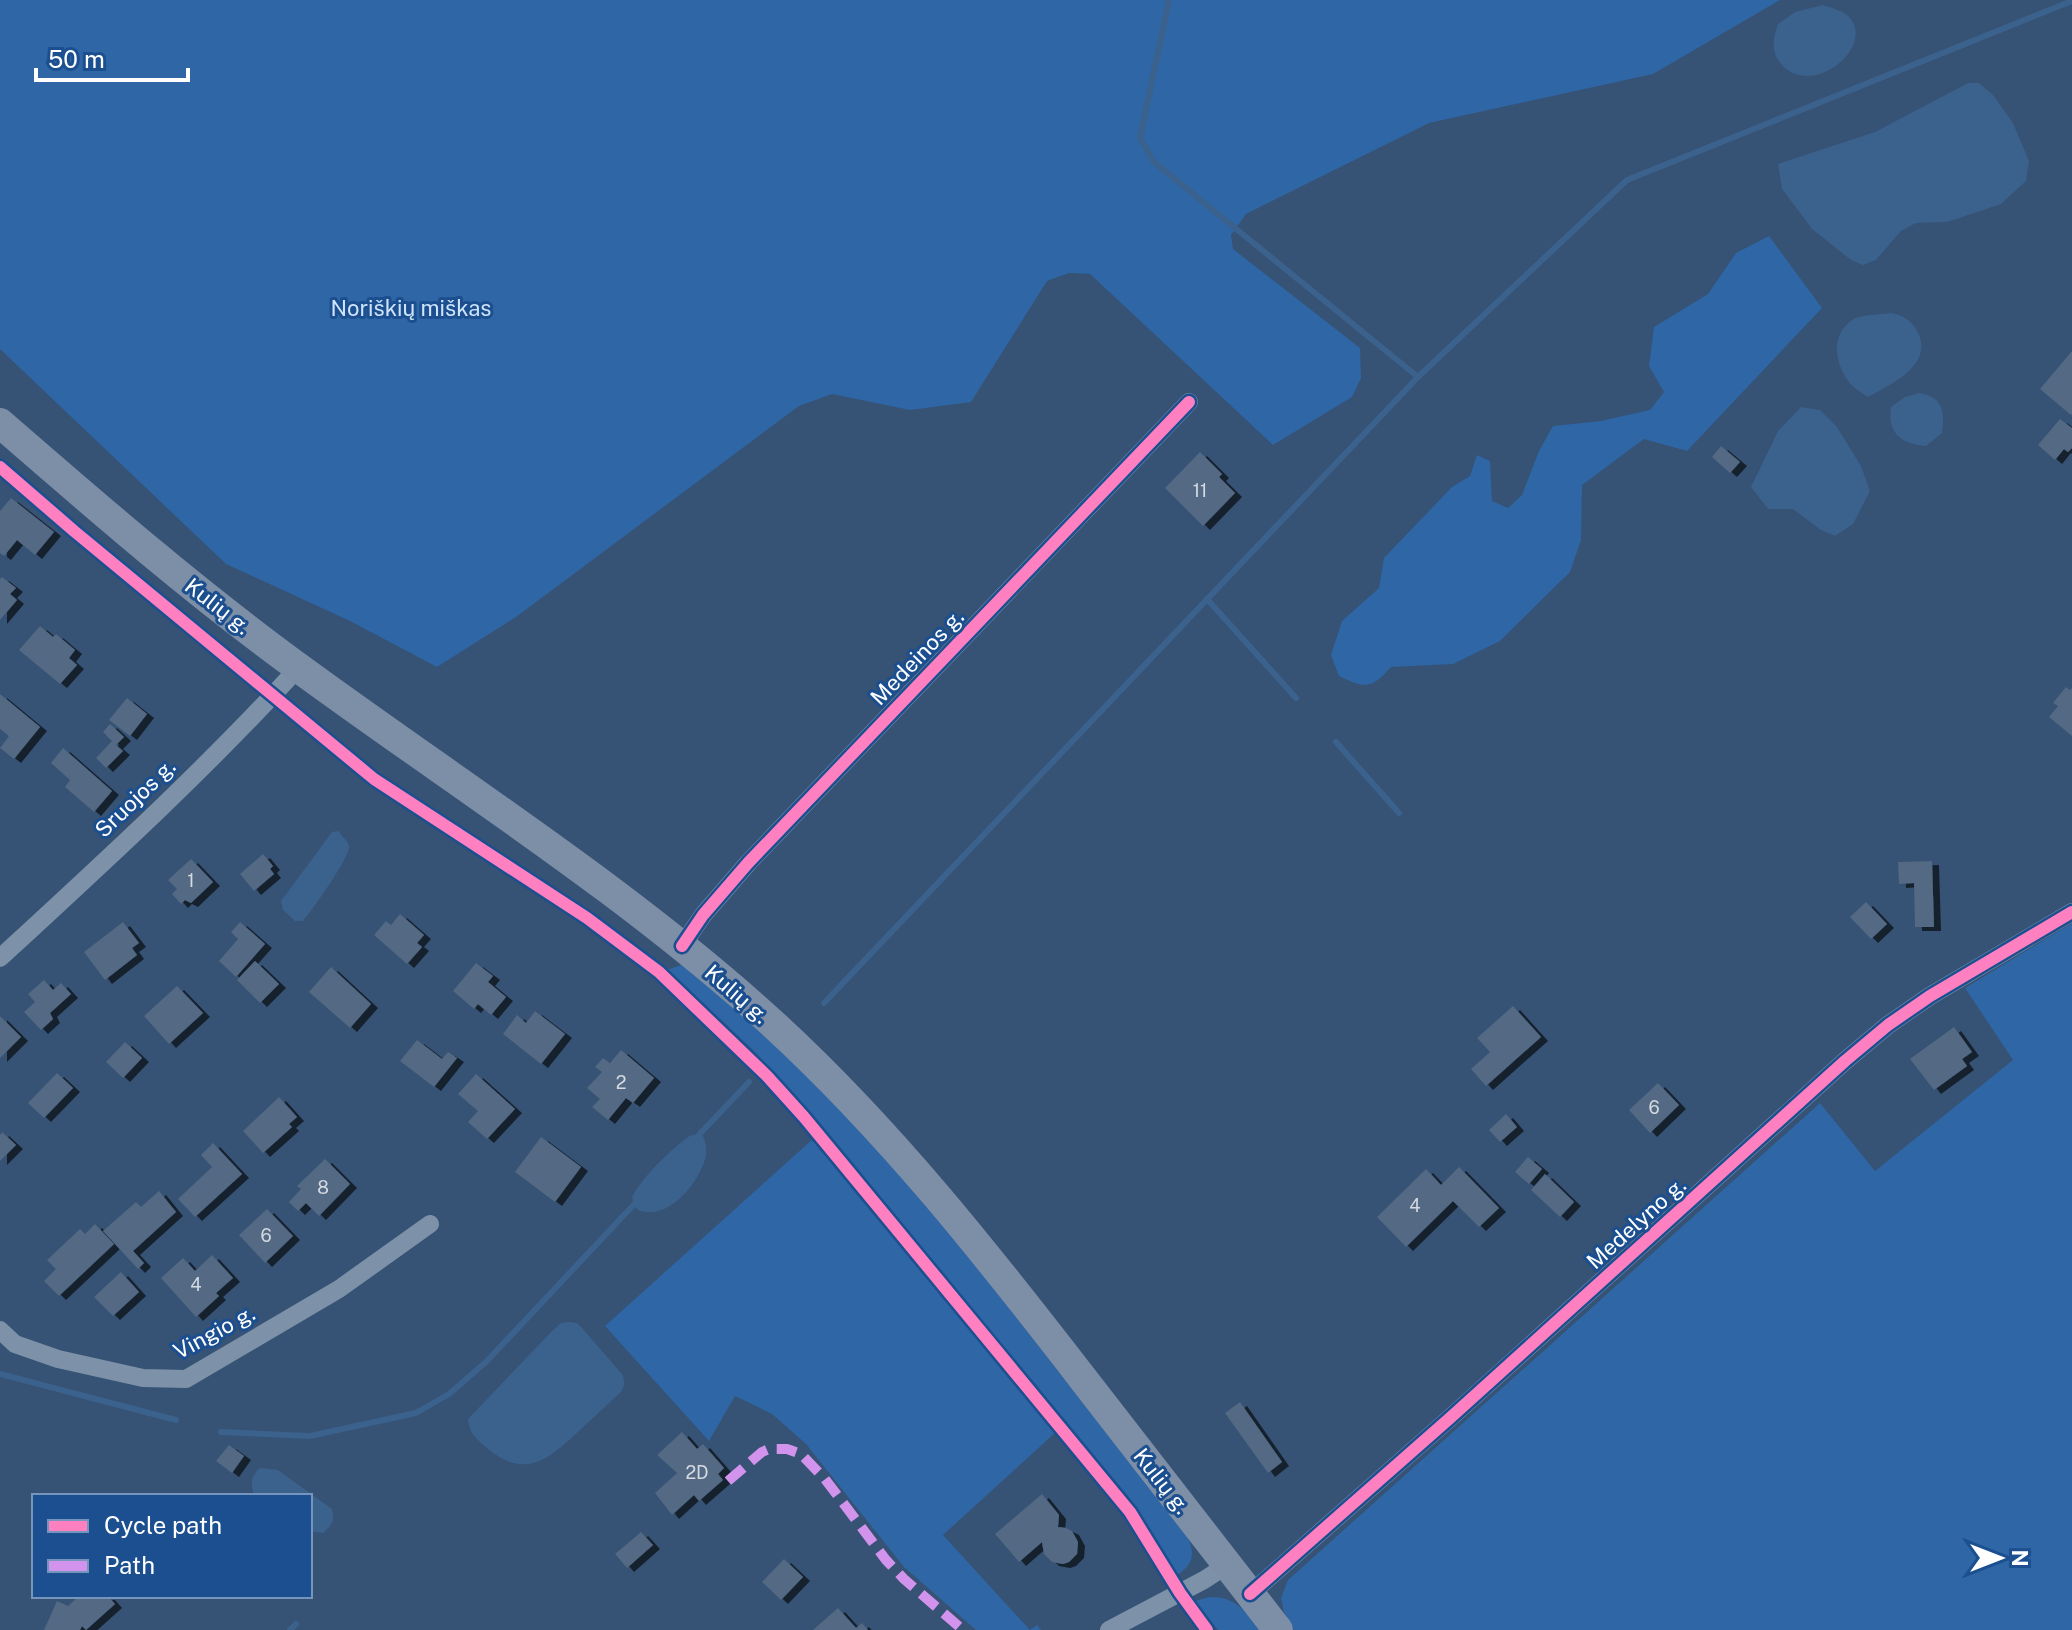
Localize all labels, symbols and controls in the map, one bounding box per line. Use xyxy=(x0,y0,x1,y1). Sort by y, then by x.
scale bar xyxy=(36,32,188,82)
text: 50 m xyxy=(48,45,105,73)
park label: Noriškių miškas xyxy=(331,295,491,321)
house number: 11 xyxy=(1193,480,1207,501)
street label: Kulių g. xyxy=(180,572,256,640)
street label: Medeinos g. xyxy=(865,604,969,710)
street label: Sruojos g. xyxy=(89,753,181,843)
house number: 1 xyxy=(187,870,195,891)
street label: Kulių g. xyxy=(700,959,774,1029)
house number: 2 xyxy=(616,1072,626,1093)
house number: 6 xyxy=(1648,1097,1660,1118)
street label: Medelyno g. xyxy=(1581,1172,1691,1274)
house number: 8 xyxy=(317,1177,329,1198)
house number: 4 xyxy=(1409,1195,1421,1216)
house number: 6 xyxy=(260,1225,272,1246)
house number: 4 xyxy=(190,1274,202,1295)
street label: Vingio g. xyxy=(169,1300,259,1364)
street label: Kulių g. xyxy=(1128,1443,1196,1519)
house number: 2D xyxy=(685,1462,709,1483)
legend xyxy=(32,1494,312,1598)
text: Cycle path xyxy=(104,1511,222,1539)
north arrow xyxy=(1960,1518,2040,1598)
text: N xyxy=(2007,1549,2033,1567)
text: Path xyxy=(104,1551,155,1579)

